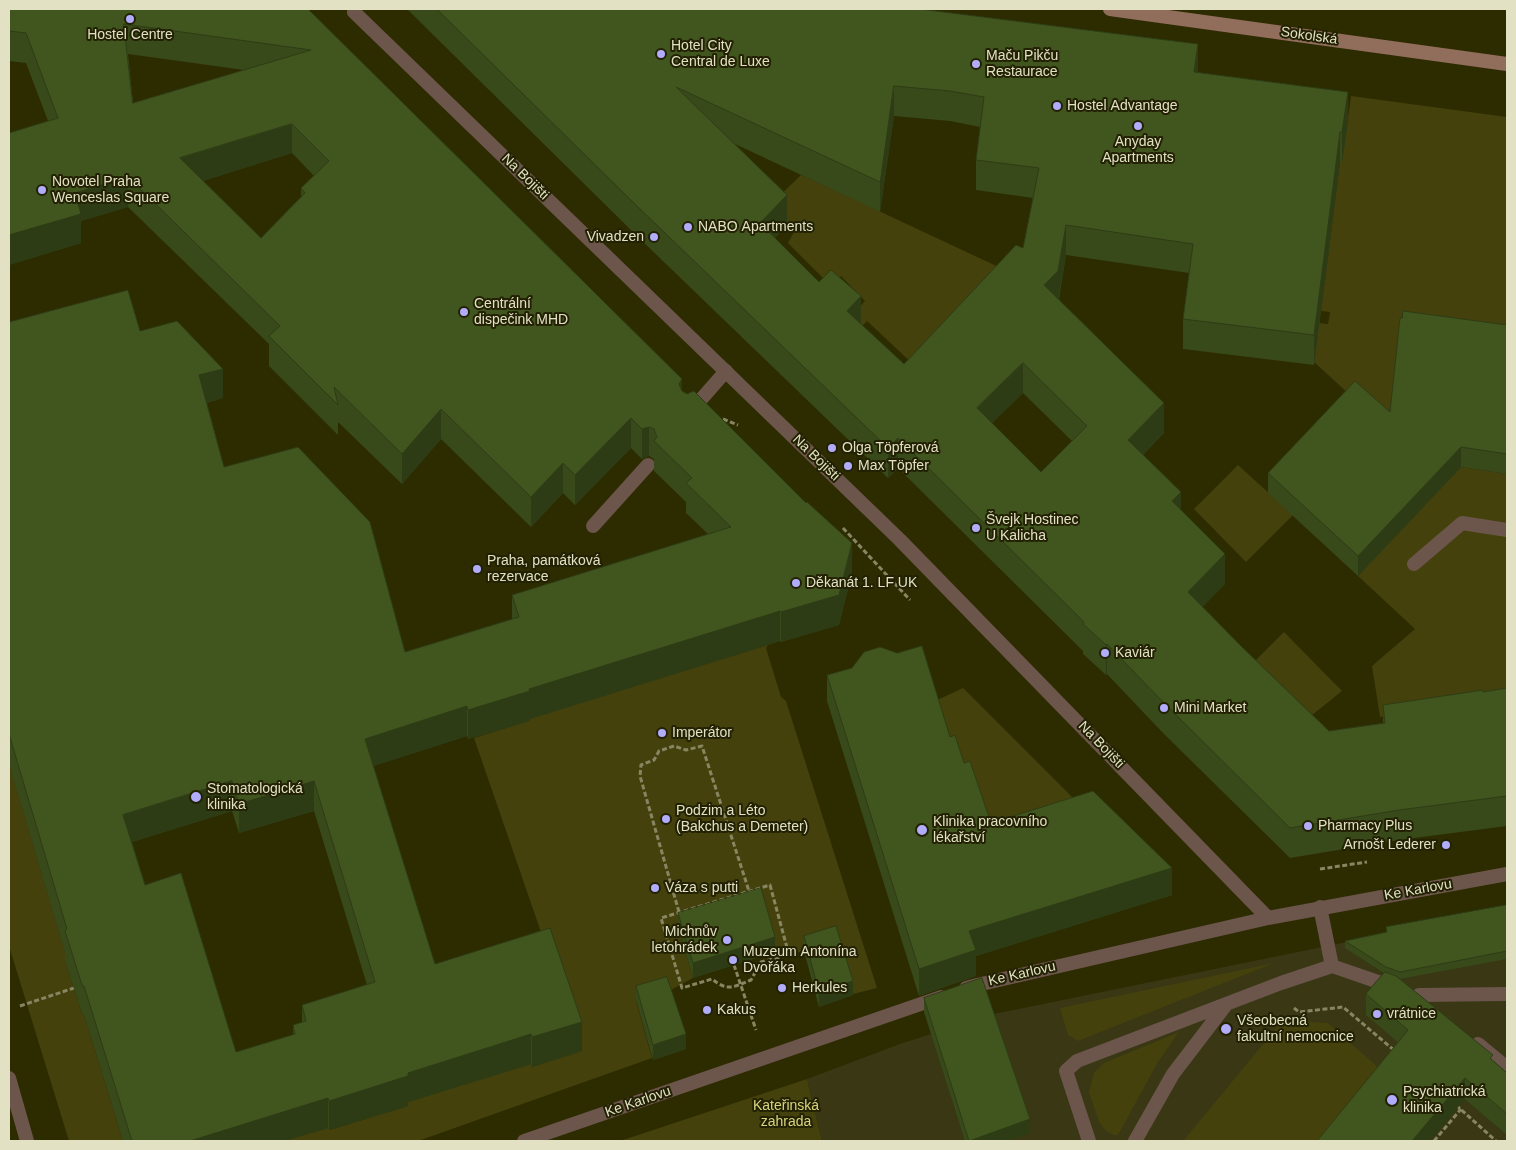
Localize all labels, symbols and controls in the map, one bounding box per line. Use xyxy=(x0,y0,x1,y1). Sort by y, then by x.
marker: Hostel Centre xyxy=(124,13,136,25)
street label: Sokolská xyxy=(1280,24,1338,48)
place label: Hostel Centre xyxy=(87,27,173,43)
place label: Hotel City Central de Luxe xyxy=(671,38,770,70)
marker: Hotel City Central de Luxe xyxy=(655,48,667,60)
place label: Maču Pikču Restaurace xyxy=(986,48,1058,80)
marker: Maču Pikču Restaurace xyxy=(970,58,982,70)
place label: Hostel Advantage xyxy=(1067,98,1178,114)
marker: Hostel Advantage xyxy=(1051,100,1063,112)
marker: Anyday Apartments xyxy=(1132,120,1144,132)
place label: Anyday Apartments xyxy=(1102,134,1174,166)
street label: Na Bojišti xyxy=(498,150,552,204)
place label: Novotel Praha Wenceslas Square xyxy=(52,174,169,206)
marker: Novotel Praha Wenceslas Square xyxy=(36,184,48,196)
place label: NABO Apartments xyxy=(698,219,813,235)
marker: NABO Apartments xyxy=(682,221,694,233)
place label: Vivadzen xyxy=(587,229,644,245)
marker: Vivadzen xyxy=(648,231,660,243)
place label: Centrální dispečink MHD xyxy=(474,296,568,328)
marker: Centrální dispečink MHD xyxy=(458,306,470,318)
street label: Na Bojišti xyxy=(789,431,843,485)
place label: Olga Tӧpferová xyxy=(842,440,938,456)
marker: Olga Tӧpferová xyxy=(826,442,838,454)
place label: Max Tӧpfer xyxy=(858,458,929,474)
marker: Max Tӧpfer xyxy=(842,460,854,472)
place label: Švejk Hostinec U Kalicha xyxy=(986,512,1079,544)
marker: Švejk Hostinec U Kalicha xyxy=(970,522,982,534)
place label: Praha, památková rezervace xyxy=(487,553,601,586)
marker: Praha, památková rezervace xyxy=(471,563,483,575)
place label: Děkanát 1. LF UK xyxy=(806,575,917,591)
marker: Děkanát 1. LF UK xyxy=(790,577,802,589)
place label: Kaviár xyxy=(1115,645,1155,661)
marker: Kaviár xyxy=(1099,647,1111,659)
place label: Mini Market xyxy=(1174,700,1246,716)
marker: Mini Market xyxy=(1158,702,1170,714)
street label: Na Bojišti xyxy=(1074,718,1128,772)
place label: Imperátor xyxy=(672,725,732,741)
marker: Imperátor xyxy=(656,727,668,739)
place label: Stomatologická klinika xyxy=(207,781,303,814)
marker: Stomatologická klinika xyxy=(189,790,203,804)
place label: Podzim a Léto (Bakchus a Demeter) xyxy=(676,803,808,836)
marker: Podzim a Léto (Bakchus a Demeter) xyxy=(660,813,672,825)
place label: Klinika pracovního lékařství xyxy=(933,814,1047,846)
place label: Pharmacy Plus xyxy=(1318,818,1412,834)
marker: Pharmacy Plus xyxy=(1302,820,1314,832)
marker: Klinika pracovního lékařství xyxy=(915,823,929,837)
place label: Arnošt Lederer xyxy=(1343,837,1436,853)
marker: Arnošt Lederer xyxy=(1440,839,1452,851)
street label: Ke Karlovu xyxy=(1383,876,1453,904)
place label: Váza s putti xyxy=(665,880,738,896)
marker: Váza s putti xyxy=(649,882,661,894)
place label: Michnův letohrádek xyxy=(652,924,717,956)
marker: Michnův letohrádek xyxy=(721,934,733,946)
place label: Muzeum Antonína Dvořáka xyxy=(743,944,857,976)
marker: Muzeum Antonína Dvořáka xyxy=(727,954,739,966)
street label: Ke Karlovu xyxy=(987,958,1057,990)
place label: Herkules xyxy=(792,980,847,996)
marker: Herkules xyxy=(776,982,788,994)
place label: Kakus xyxy=(717,1002,756,1018)
marker: Kakus xyxy=(701,1004,713,1016)
place label: vrátnice xyxy=(1387,1006,1436,1022)
marker: vrátnice xyxy=(1371,1008,1383,1020)
place label: Všeobecná fakultní nemocnice xyxy=(1237,1013,1354,1046)
marker: Všeobecná fakultní nemocnice xyxy=(1219,1022,1233,1036)
street label: Ke Karlovu xyxy=(603,1083,673,1121)
place label: Psychiatrická klinika xyxy=(1403,1084,1485,1116)
marker: Psychiatrická klinika xyxy=(1385,1093,1399,1107)
park label: Kateřinská zahrada xyxy=(753,1098,819,1130)

